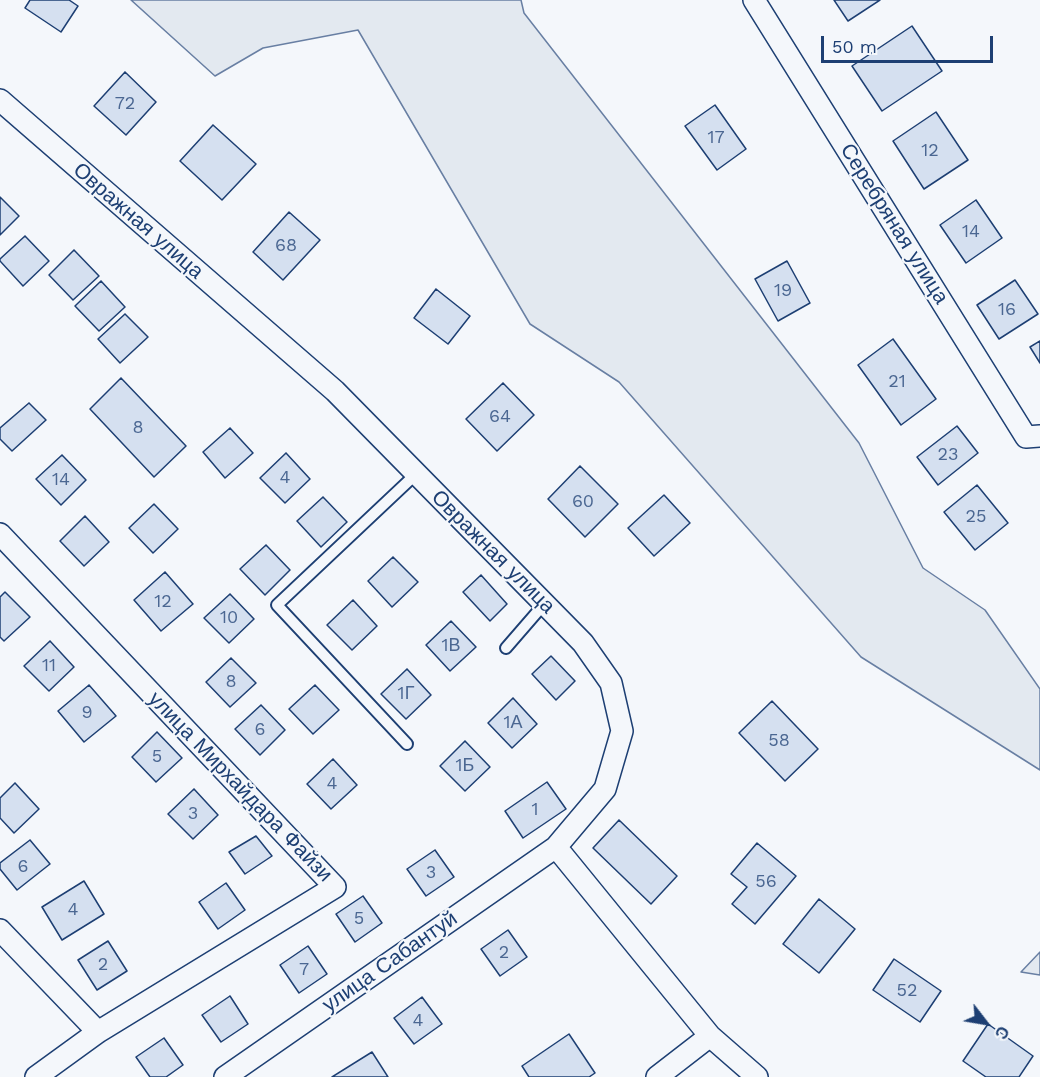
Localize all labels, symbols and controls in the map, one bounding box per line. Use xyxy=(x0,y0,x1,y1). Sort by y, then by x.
scale bar xyxy=(824,24,996,62)
text: 50 m xyxy=(832,36,877,57)
house number: 72 xyxy=(115,93,135,115)
house number: 17 xyxy=(707,127,725,149)
street label: Серебряная улица xyxy=(834,139,954,309)
house number: 12 xyxy=(921,140,939,162)
street label: Овражная улица xyxy=(68,158,208,284)
house number: 14 xyxy=(962,221,980,243)
house number: 68 xyxy=(275,235,297,257)
house number: 19 xyxy=(774,280,792,302)
house number: 16 xyxy=(998,299,1016,321)
house number: 21 xyxy=(888,371,906,393)
house number: 64 xyxy=(489,406,511,428)
house number: 8 xyxy=(132,417,144,439)
house number: 23 xyxy=(938,444,958,466)
house number: 4 xyxy=(280,467,290,489)
house number: 14 xyxy=(52,469,70,491)
street label: Овражная улица xyxy=(426,485,560,619)
house number: 60 xyxy=(572,491,594,513)
house number: 25 xyxy=(966,506,986,528)
house number: 12 xyxy=(154,591,172,613)
house number: 10 xyxy=(220,607,238,629)
house number: 1В xyxy=(441,635,461,657)
house number: 11 xyxy=(42,655,56,677)
house number: 8 xyxy=(225,671,237,693)
house number: 1Г xyxy=(398,683,414,705)
street label: улица Мирхайдара Файзи xyxy=(143,687,337,887)
house number: 9 xyxy=(81,702,93,724)
house number: 1А xyxy=(503,712,523,734)
house number: 6 xyxy=(255,719,265,741)
house number: 58 xyxy=(768,730,790,752)
house number: 5 xyxy=(152,746,162,768)
house number: 1Б xyxy=(456,755,474,777)
house number: 4 xyxy=(327,773,337,795)
house number: 1 xyxy=(531,799,539,821)
house number: 3 xyxy=(188,803,198,825)
house number: 6 xyxy=(18,856,28,878)
house number: 3 xyxy=(426,862,436,884)
house number: 56 xyxy=(755,871,777,893)
house number: 4 xyxy=(68,899,78,921)
street label: улица Сабантуй xyxy=(318,906,462,1018)
house number: 5 xyxy=(354,908,364,930)
house number: 2 xyxy=(499,942,509,964)
house number: 2 xyxy=(98,954,108,976)
house number: 7 xyxy=(299,959,309,981)
house number: 52 xyxy=(897,980,917,1002)
north arrow xyxy=(956,993,1016,1053)
house number: 4 xyxy=(413,1010,423,1032)
text: С xyxy=(991,1023,1013,1042)

